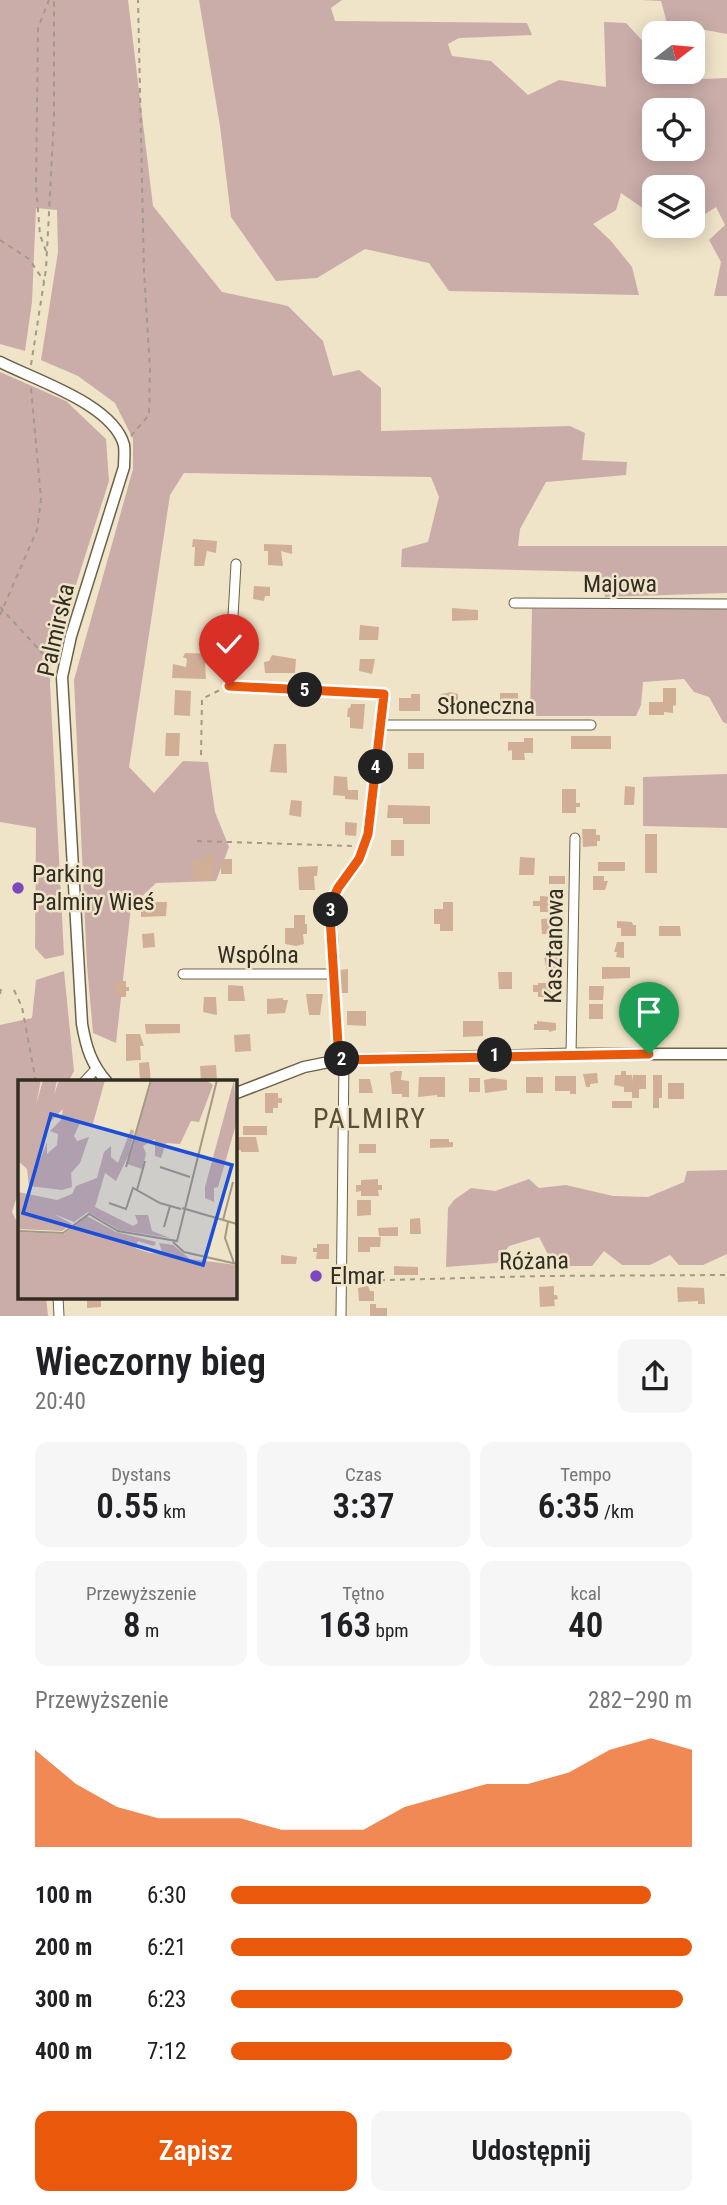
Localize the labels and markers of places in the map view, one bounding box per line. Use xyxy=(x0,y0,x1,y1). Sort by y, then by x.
pin xyxy=(199,614,259,686)
pin: 5 xyxy=(288,672,322,708)
pin: 4 xyxy=(358,750,394,784)
place label: Parking Palmiry Wieś xyxy=(32,860,155,916)
marker: Parking Palmiry Wieś xyxy=(10,880,26,896)
pin: 3 xyxy=(314,892,348,928)
pin xyxy=(619,982,679,1054)
pin: 1 xyxy=(477,1038,512,1072)
pin: 2 xyxy=(324,1042,360,1076)
place label: Elmar xyxy=(330,1262,384,1290)
marker: Elmar xyxy=(308,1268,324,1284)

